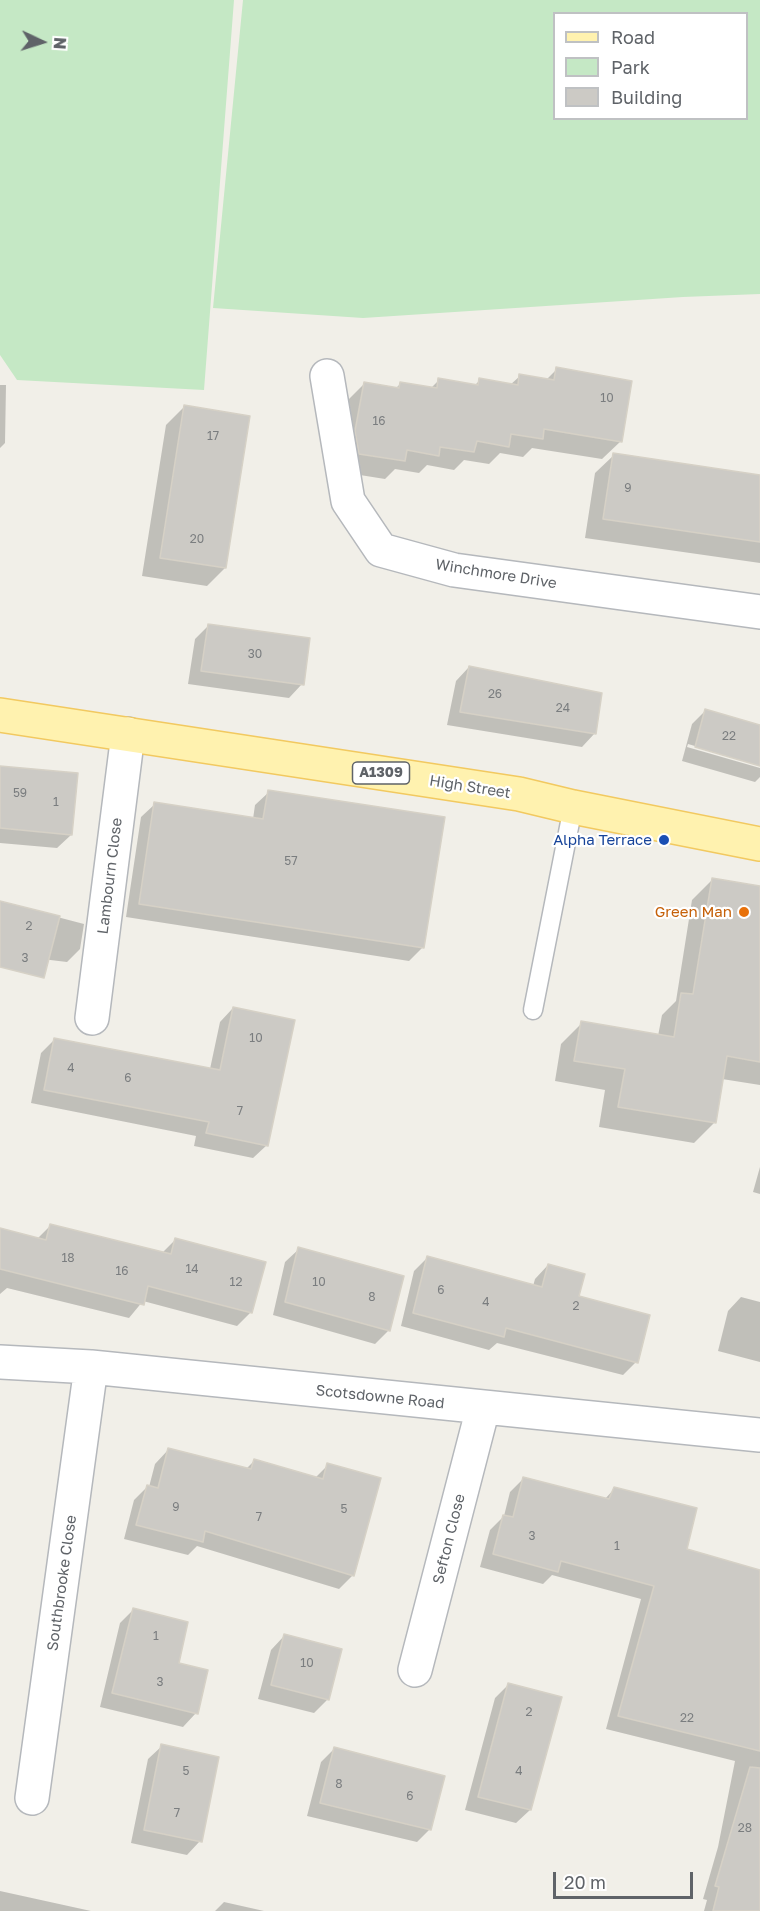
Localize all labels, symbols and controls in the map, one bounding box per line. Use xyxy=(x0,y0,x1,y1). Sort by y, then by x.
north arrow xyxy=(12,12,72,72)
legend xyxy=(553,12,748,120)
text: Road xyxy=(611,26,655,48)
text: N xyxy=(50,36,70,50)
text: Park xyxy=(611,56,650,78)
text: Building xyxy=(611,86,682,108)
house number: 10 xyxy=(600,391,614,405)
house number: 16 xyxy=(372,414,386,428)
house number: 17 xyxy=(207,429,219,443)
house number: 9 xyxy=(624,481,632,495)
house number: 20 xyxy=(190,532,204,546)
street label: Winchmore Drive xyxy=(434,556,558,592)
house number: 30 xyxy=(248,647,262,661)
house number: 26 xyxy=(488,687,502,701)
house number: 24 xyxy=(556,701,570,715)
house number: 22 xyxy=(722,729,736,743)
road number: A1309 xyxy=(352,762,410,784)
street label: High Street xyxy=(428,772,512,802)
house number: 59 xyxy=(13,786,27,800)
house number: 1 xyxy=(53,795,59,809)
street label: Lambourn Close xyxy=(94,817,126,935)
place label: Alpha Terrace xyxy=(553,831,652,849)
marker: Alpha Terrace xyxy=(657,833,671,847)
house number: 57 xyxy=(284,854,298,868)
place label: Green Man xyxy=(655,903,732,921)
marker: Green Man xyxy=(737,905,751,919)
house number: 2 xyxy=(26,919,32,933)
house number: 3 xyxy=(21,951,29,965)
house number: 10 xyxy=(249,1031,263,1045)
house number: 4 xyxy=(67,1061,75,1075)
house number: 6 xyxy=(124,1071,132,1085)
house number: 7 xyxy=(237,1104,243,1118)
house number: 18 xyxy=(61,1251,75,1265)
house number: 14 xyxy=(185,1262,199,1276)
house number: 16 xyxy=(115,1264,129,1278)
house number: 12 xyxy=(230,1275,242,1289)
house number: 10 xyxy=(312,1275,326,1289)
house number: 6 xyxy=(437,1283,445,1297)
house number: 8 xyxy=(368,1290,376,1304)
house number: 4 xyxy=(482,1295,490,1309)
house number: 2 xyxy=(573,1299,579,1313)
street label: Scotsdowne Road xyxy=(315,1381,445,1413)
street label: Sefton Close xyxy=(429,1492,469,1586)
house number: 9 xyxy=(172,1500,180,1514)
house number: 5 xyxy=(341,1502,347,1516)
house number: 7 xyxy=(256,1510,262,1524)
street label: Southbrooke Close xyxy=(44,1514,80,1652)
house number: 3 xyxy=(528,1529,536,1543)
house number: 1 xyxy=(614,1539,620,1553)
house number: 1 xyxy=(153,1629,159,1643)
house number: 10 xyxy=(300,1656,314,1670)
house number: 3 xyxy=(156,1675,164,1689)
house number: 2 xyxy=(526,1705,532,1719)
house number: 22 xyxy=(680,1711,694,1725)
house number: 5 xyxy=(183,1764,189,1778)
house number: 4 xyxy=(515,1764,523,1778)
house number: 8 xyxy=(335,1777,343,1791)
house number: 6 xyxy=(406,1789,414,1803)
house number: 7 xyxy=(174,1806,180,1820)
house number: 28 xyxy=(738,1821,752,1835)
scale bar xyxy=(556,1860,696,1898)
text: 20 m xyxy=(564,1871,606,1893)

